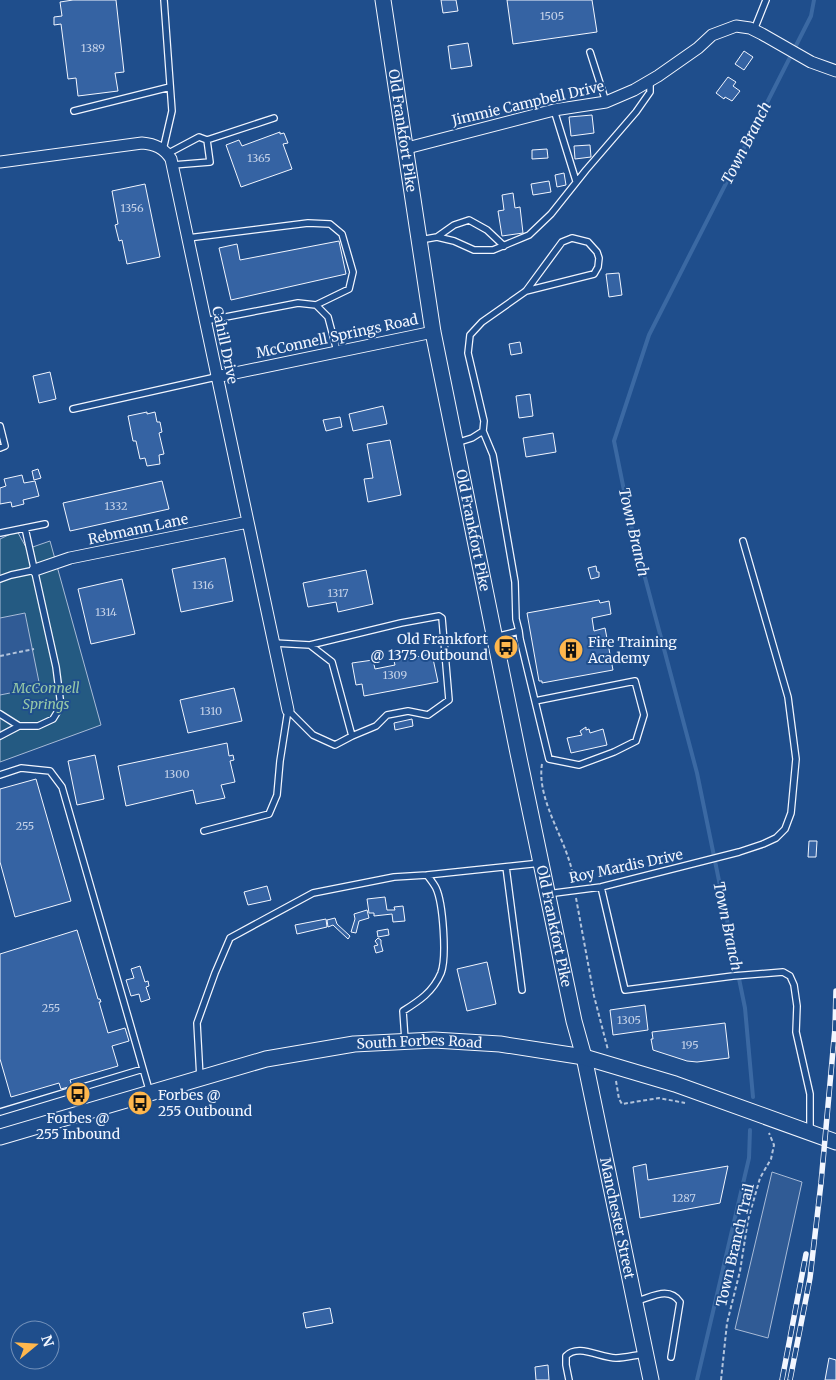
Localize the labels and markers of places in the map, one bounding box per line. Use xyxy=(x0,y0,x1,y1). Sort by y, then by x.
place label: Old Frankfort @ 1375 Outbound xyxy=(370,630,489,664)
place label: Fire Training Academy xyxy=(587,633,677,667)
bus stop icon: Old Frankfort @ 1375 Outbound xyxy=(493,634,519,660)
building icon: Fire Training Academy xyxy=(558,637,584,663)
bus stop icon: Forbes @ 255 Inbound xyxy=(65,1081,91,1107)
place label: Forbes @ 255 Outbound xyxy=(158,1086,253,1120)
bus stop icon: Forbes @ 255 Outbound xyxy=(127,1090,153,1116)
place label: Forbes @ 255 Inbound xyxy=(36,1109,121,1143)

